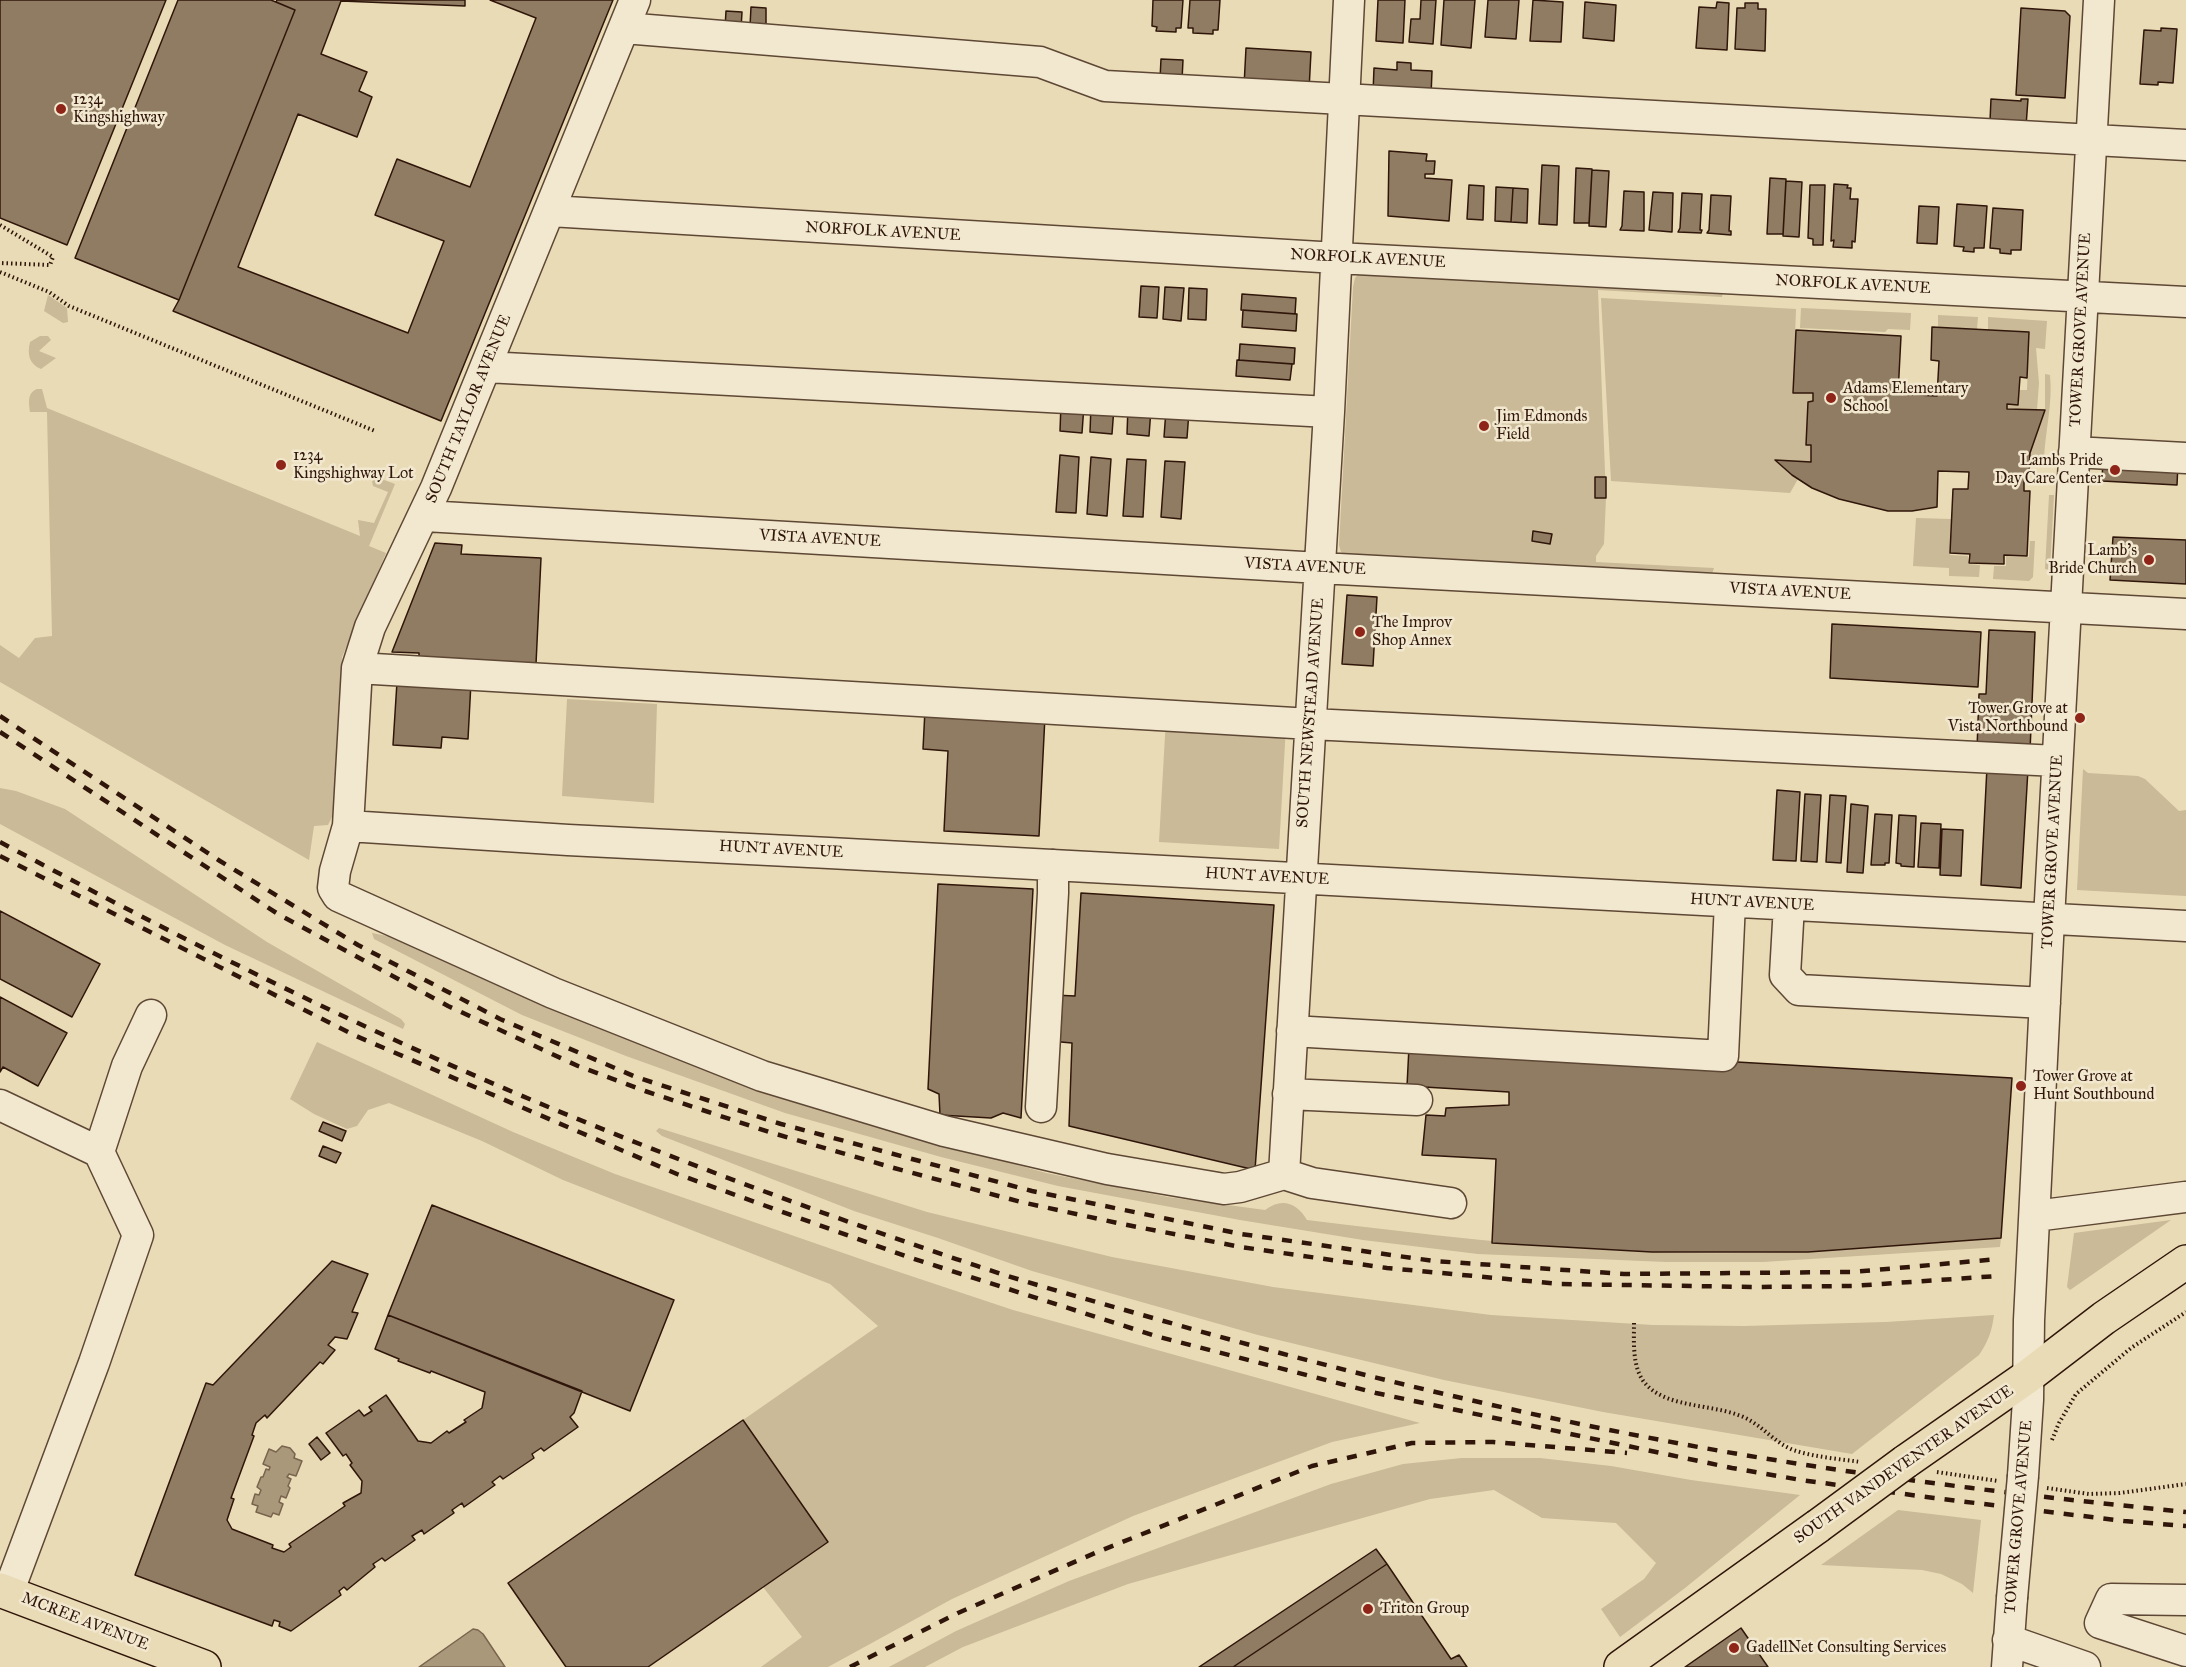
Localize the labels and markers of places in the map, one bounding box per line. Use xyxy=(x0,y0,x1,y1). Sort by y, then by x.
place label: 1234 Kingshighway xyxy=(73,90,165,128)
marker: 1234 Kingshighway xyxy=(54,102,68,116)
place label: Adams Elementary School xyxy=(1843,379,1968,417)
marker: Adams Elementary School xyxy=(1824,391,1838,405)
place label: Jim Edmonds Field xyxy=(1496,407,1587,445)
marker: Jim Edmonds Field xyxy=(1477,419,1491,433)
place label: 1234 Kingshighway Lot xyxy=(293,446,414,484)
place label: Lambs Pride Day Care Center xyxy=(1995,451,2103,489)
marker: 1234 Kingshighway Lot xyxy=(274,458,288,472)
marker: Lambs Pride Day Care Center xyxy=(2108,463,2122,477)
place label: Lamb's Bride Church xyxy=(2048,541,2137,579)
marker: Lamb's Bride Church xyxy=(2142,553,2156,567)
place label: The Improv Shop Annex xyxy=(1372,613,1452,651)
marker: The Improv Shop Annex xyxy=(1353,625,1367,639)
place label: Tower Grove at Vista Northbound xyxy=(1948,699,2068,737)
marker: Tower Grove at Vista Northbound xyxy=(2073,711,2087,725)
place label: Tower Grove at Hunt Southbound xyxy=(2033,1067,2154,1105)
marker: Tower Grove at Hunt Southbound xyxy=(2014,1079,2028,1093)
place label: Triton Group xyxy=(1380,1599,1469,1619)
marker: Triton Group xyxy=(1361,1602,1375,1616)
place label: GadellNet Consulting Services xyxy=(1746,1638,1946,1658)
marker: GadellNet Consulting Services xyxy=(1727,1641,1741,1655)

